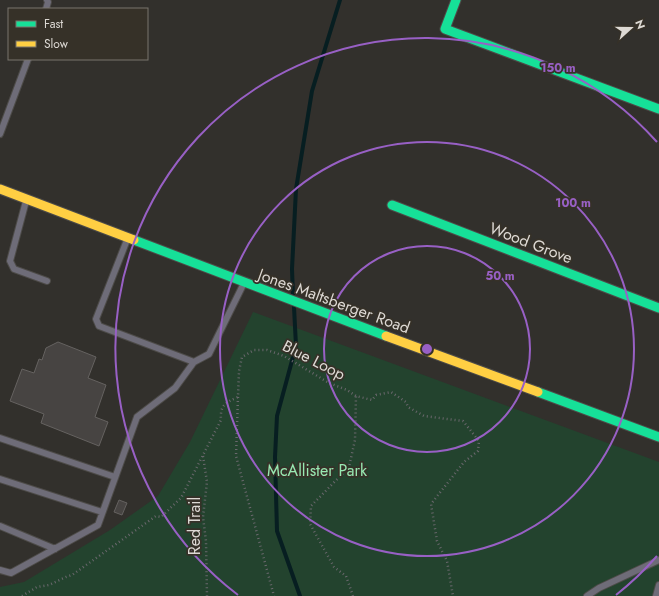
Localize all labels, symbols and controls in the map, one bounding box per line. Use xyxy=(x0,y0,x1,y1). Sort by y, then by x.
legend xyxy=(8,8,148,60)
north arrow xyxy=(611,8,651,48)
text: Fast xyxy=(44,15,63,33)
text: N xyxy=(631,17,649,31)
text: Slow xyxy=(44,35,69,53)
text: 150 m xyxy=(540,59,576,77)
text: 100 m xyxy=(555,194,591,212)
street label: Wood Grove xyxy=(486,217,576,269)
street label: Jones Maltsberger Road xyxy=(253,262,413,339)
text: 50 m xyxy=(485,267,515,285)
street label: Blue Loop xyxy=(279,334,349,386)
centre of rings xyxy=(420,342,434,356)
park label: McAllister Park xyxy=(267,459,368,482)
street label: Red Trail xyxy=(183,497,206,555)

